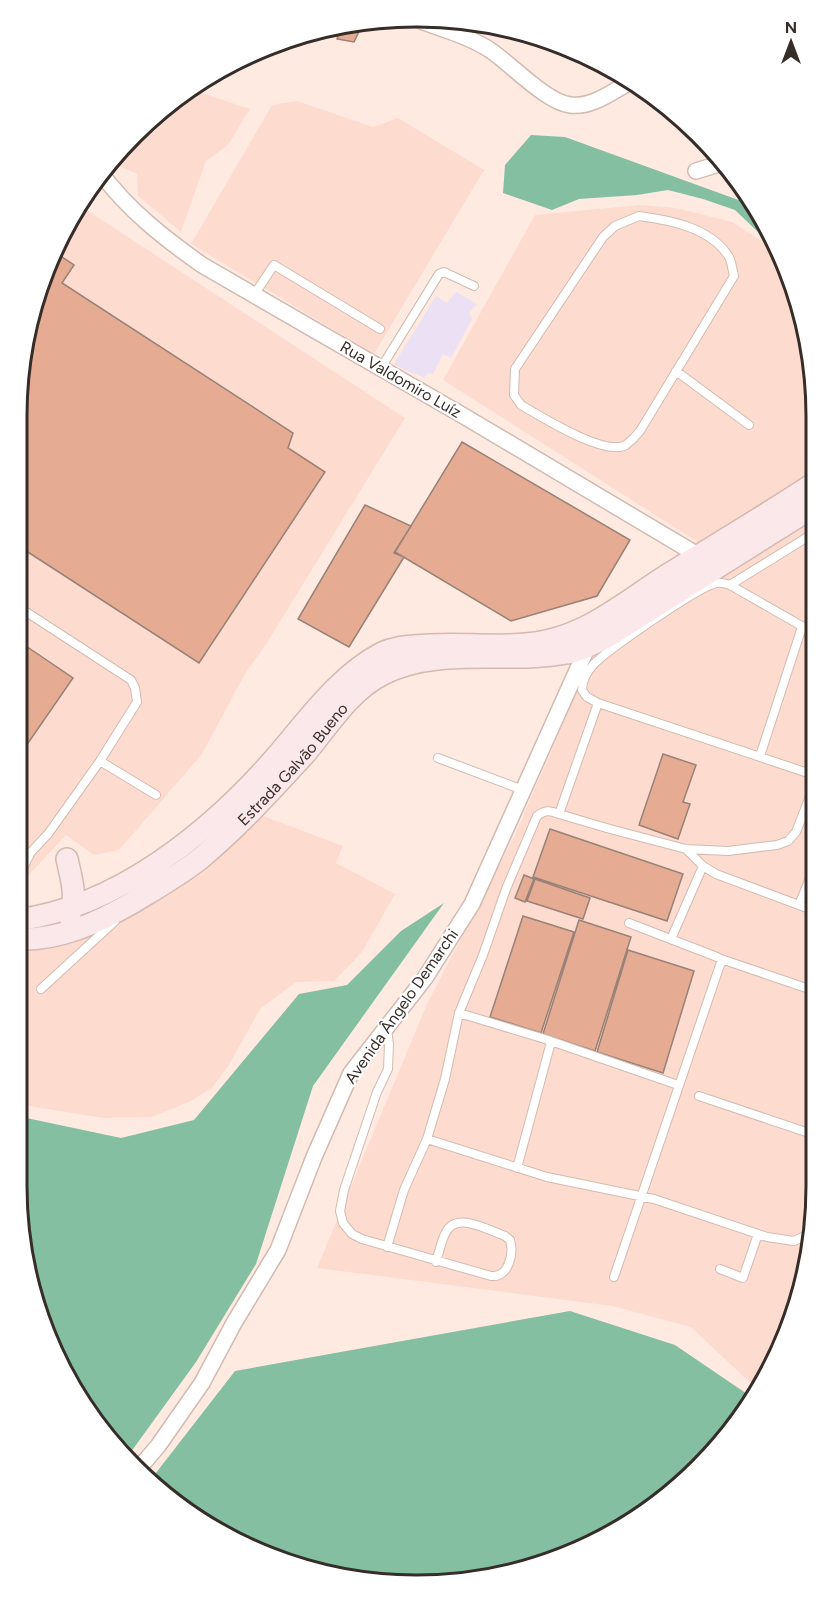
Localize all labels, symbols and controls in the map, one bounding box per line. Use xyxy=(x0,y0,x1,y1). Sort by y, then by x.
north arrow xyxy=(761,12,821,72)
text: N xyxy=(785,18,797,37)
street label: Rua Valdomiro Luíz xyxy=(337,337,465,422)
street label: Estrada Galvão Bueno xyxy=(234,699,352,830)
street label: Avenida Ângelo Demarchi xyxy=(341,925,462,1087)

